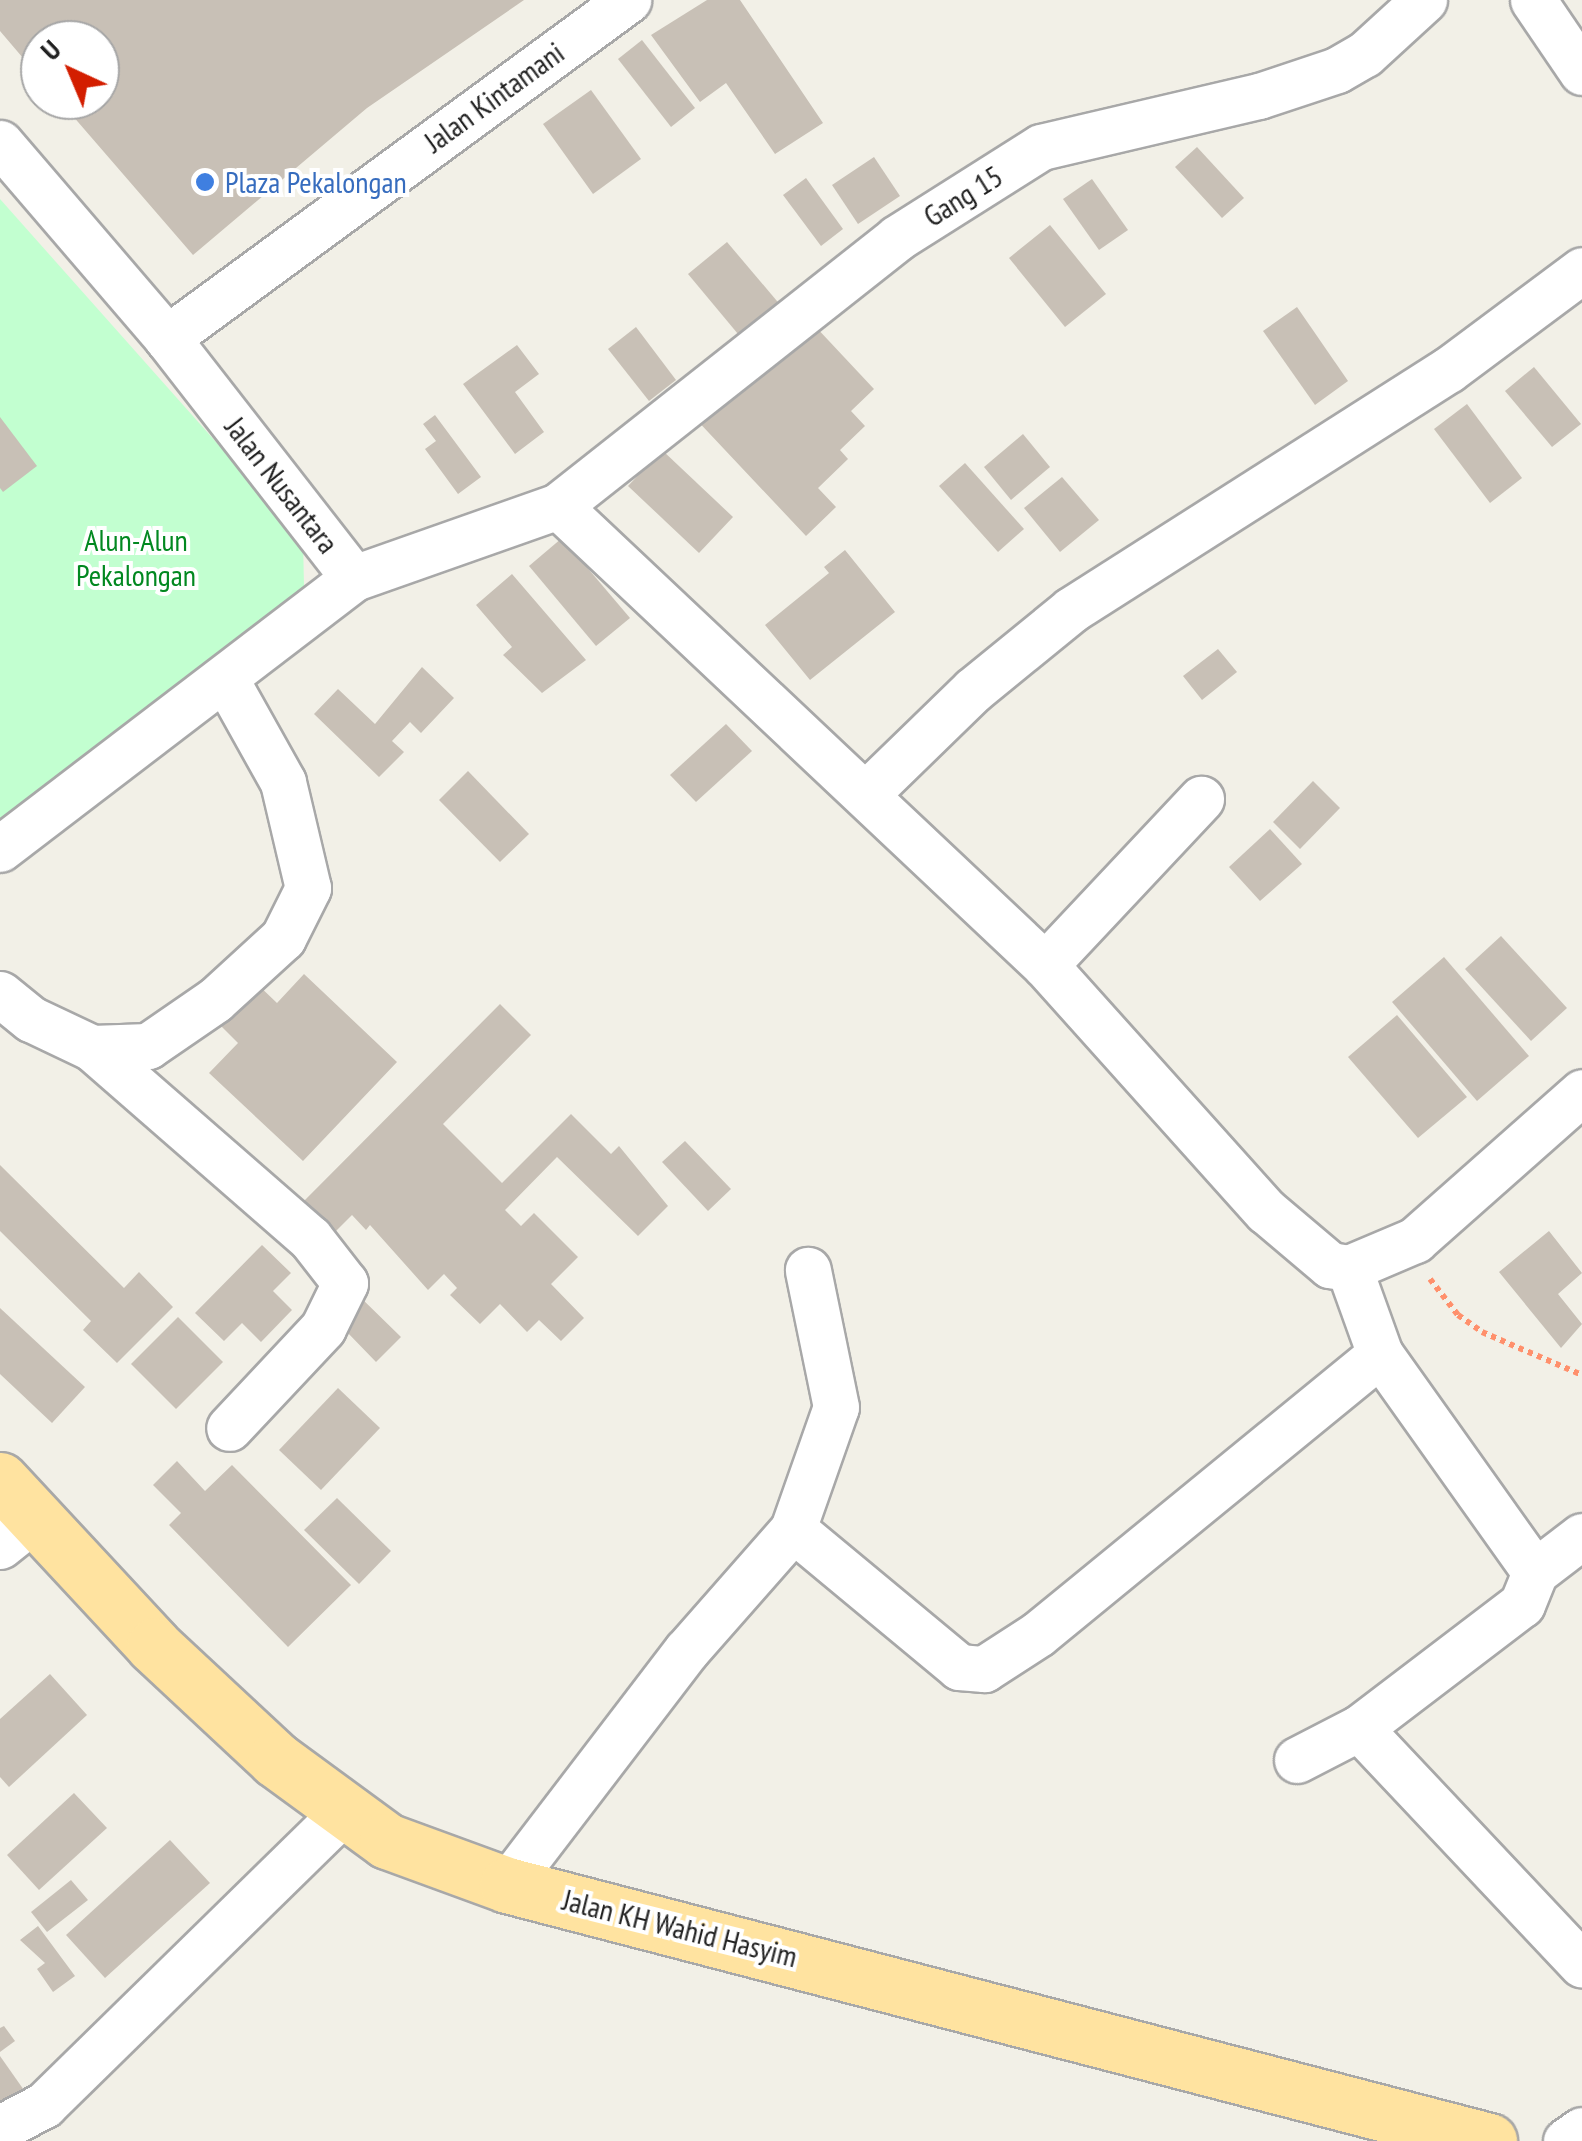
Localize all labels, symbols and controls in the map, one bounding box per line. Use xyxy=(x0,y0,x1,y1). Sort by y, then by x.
north arrow xyxy=(20,20,120,120)
text: U xyxy=(32,31,68,68)
street label: Jalan Kintamani xyxy=(417,34,571,160)
street label: Gang 15 xyxy=(917,158,1009,234)
place label: Plaza Pekalongan xyxy=(225,164,407,200)
marker: Plaza Pekalongan xyxy=(194,171,216,193)
street label: Jalan Nusantara xyxy=(218,410,346,560)
park label: Alun-Alun Pekalongan xyxy=(76,522,196,592)
street label: Jalan KH Wahid Hasyim xyxy=(559,1881,801,1975)

